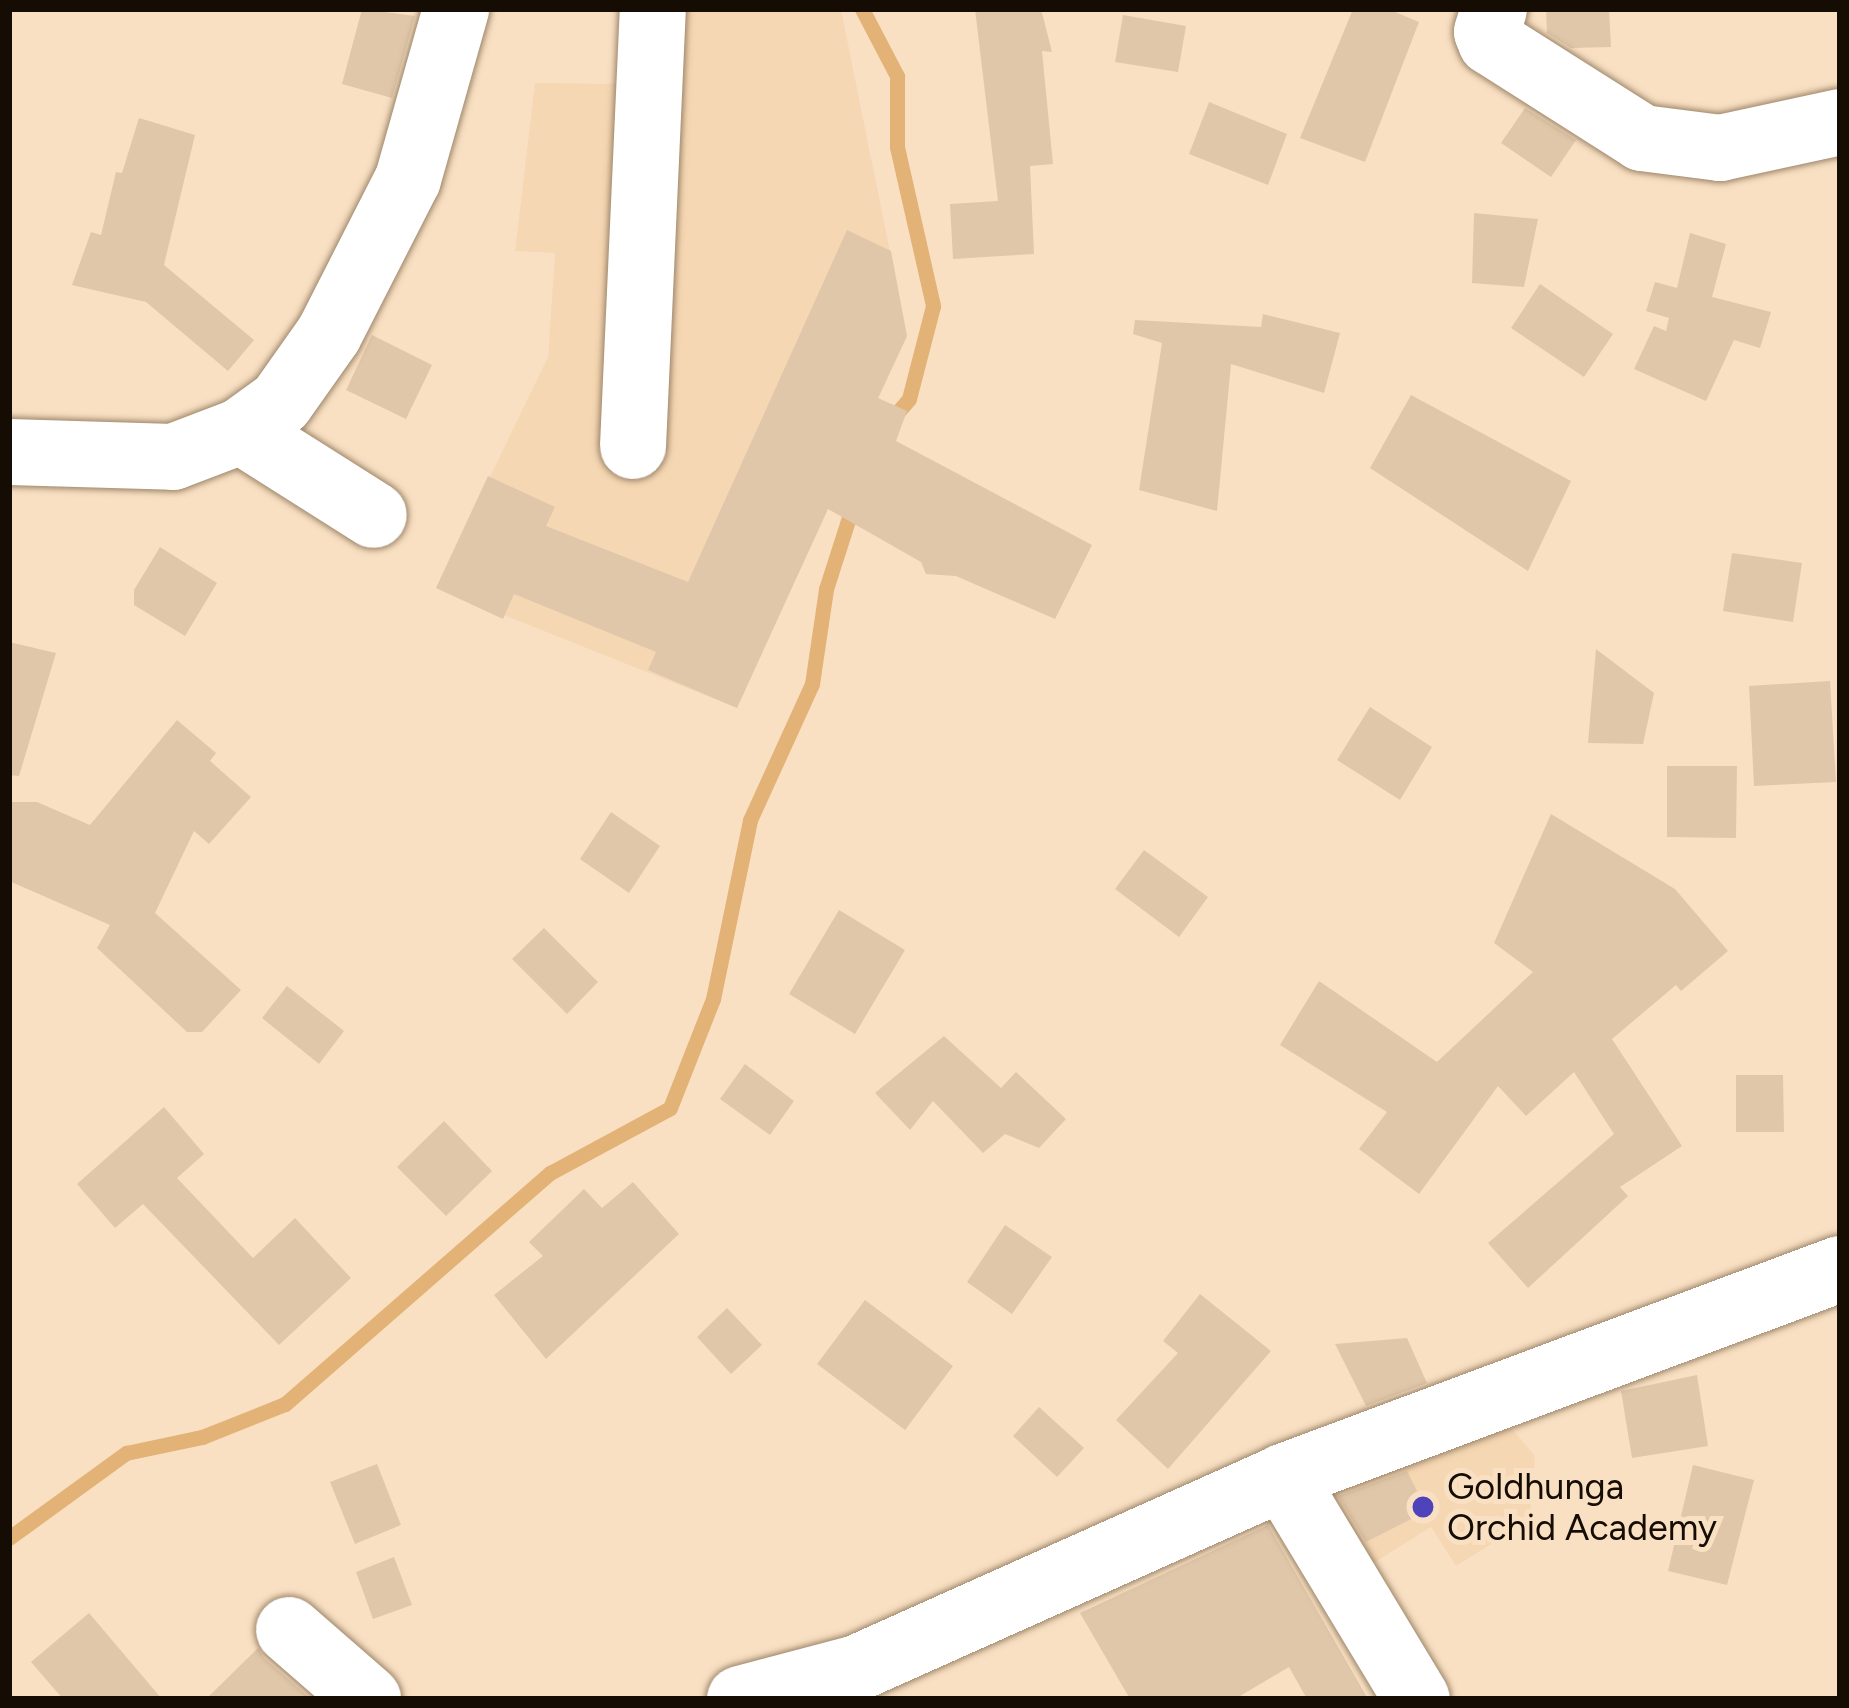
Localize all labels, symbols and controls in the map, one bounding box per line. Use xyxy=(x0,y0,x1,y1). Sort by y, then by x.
place label: Goldhunga Orchid Academy xyxy=(1447,1464,1717,1549)
marker: Goldhunga Orchid Academy xyxy=(1410,1494,1436,1520)

